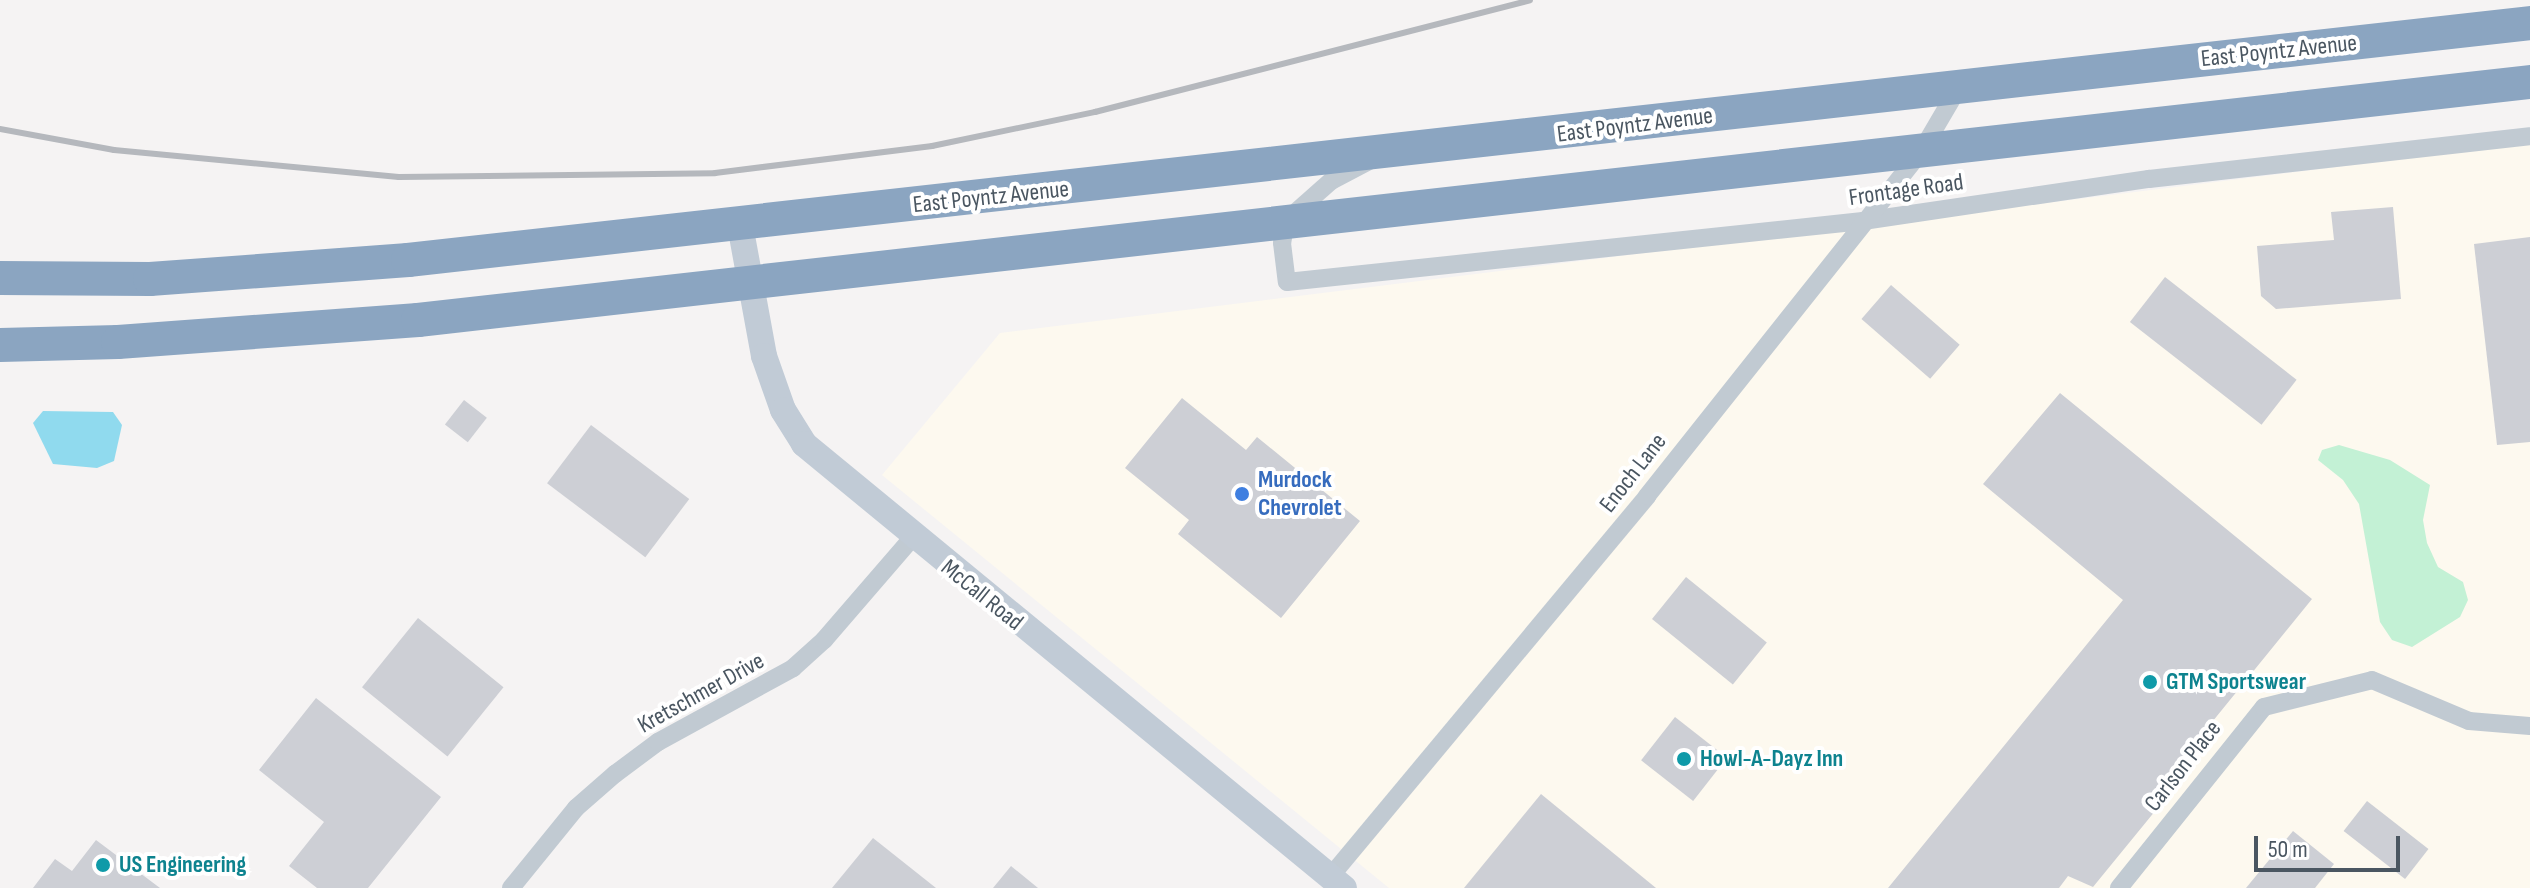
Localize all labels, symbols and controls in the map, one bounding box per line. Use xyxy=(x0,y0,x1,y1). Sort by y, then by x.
street label: East Poyntz Avenue xyxy=(2200,28,2358,74)
street label: East Poyntz Avenue xyxy=(1555,101,1715,149)
street label: Frontage Road xyxy=(1847,168,1965,212)
street label: East Poyntz Avenue xyxy=(912,174,1070,220)
street label: Enoch Lane xyxy=(1593,428,1673,518)
place label: Murdock Chevrolet xyxy=(1258,466,1342,522)
marker: Murdock Chevrolet xyxy=(1233,485,1251,503)
street label: McCall Road xyxy=(935,553,1029,637)
street label: Kretschmer Drive xyxy=(633,646,769,740)
place label: GTM Sportswear xyxy=(2166,668,2306,696)
marker: GTM Sportswear xyxy=(2141,673,2159,691)
street label: Carlson Place xyxy=(2139,715,2227,817)
place label: Howl-A-Dayz Inn xyxy=(1700,745,1843,773)
marker: Howl-A-Dayz Inn xyxy=(1675,750,1693,768)
scale bar xyxy=(2258,820,2404,870)
text: 50 m xyxy=(2268,835,2308,864)
place label: US Engineering xyxy=(119,851,246,879)
marker: US Engineering xyxy=(94,856,112,874)

